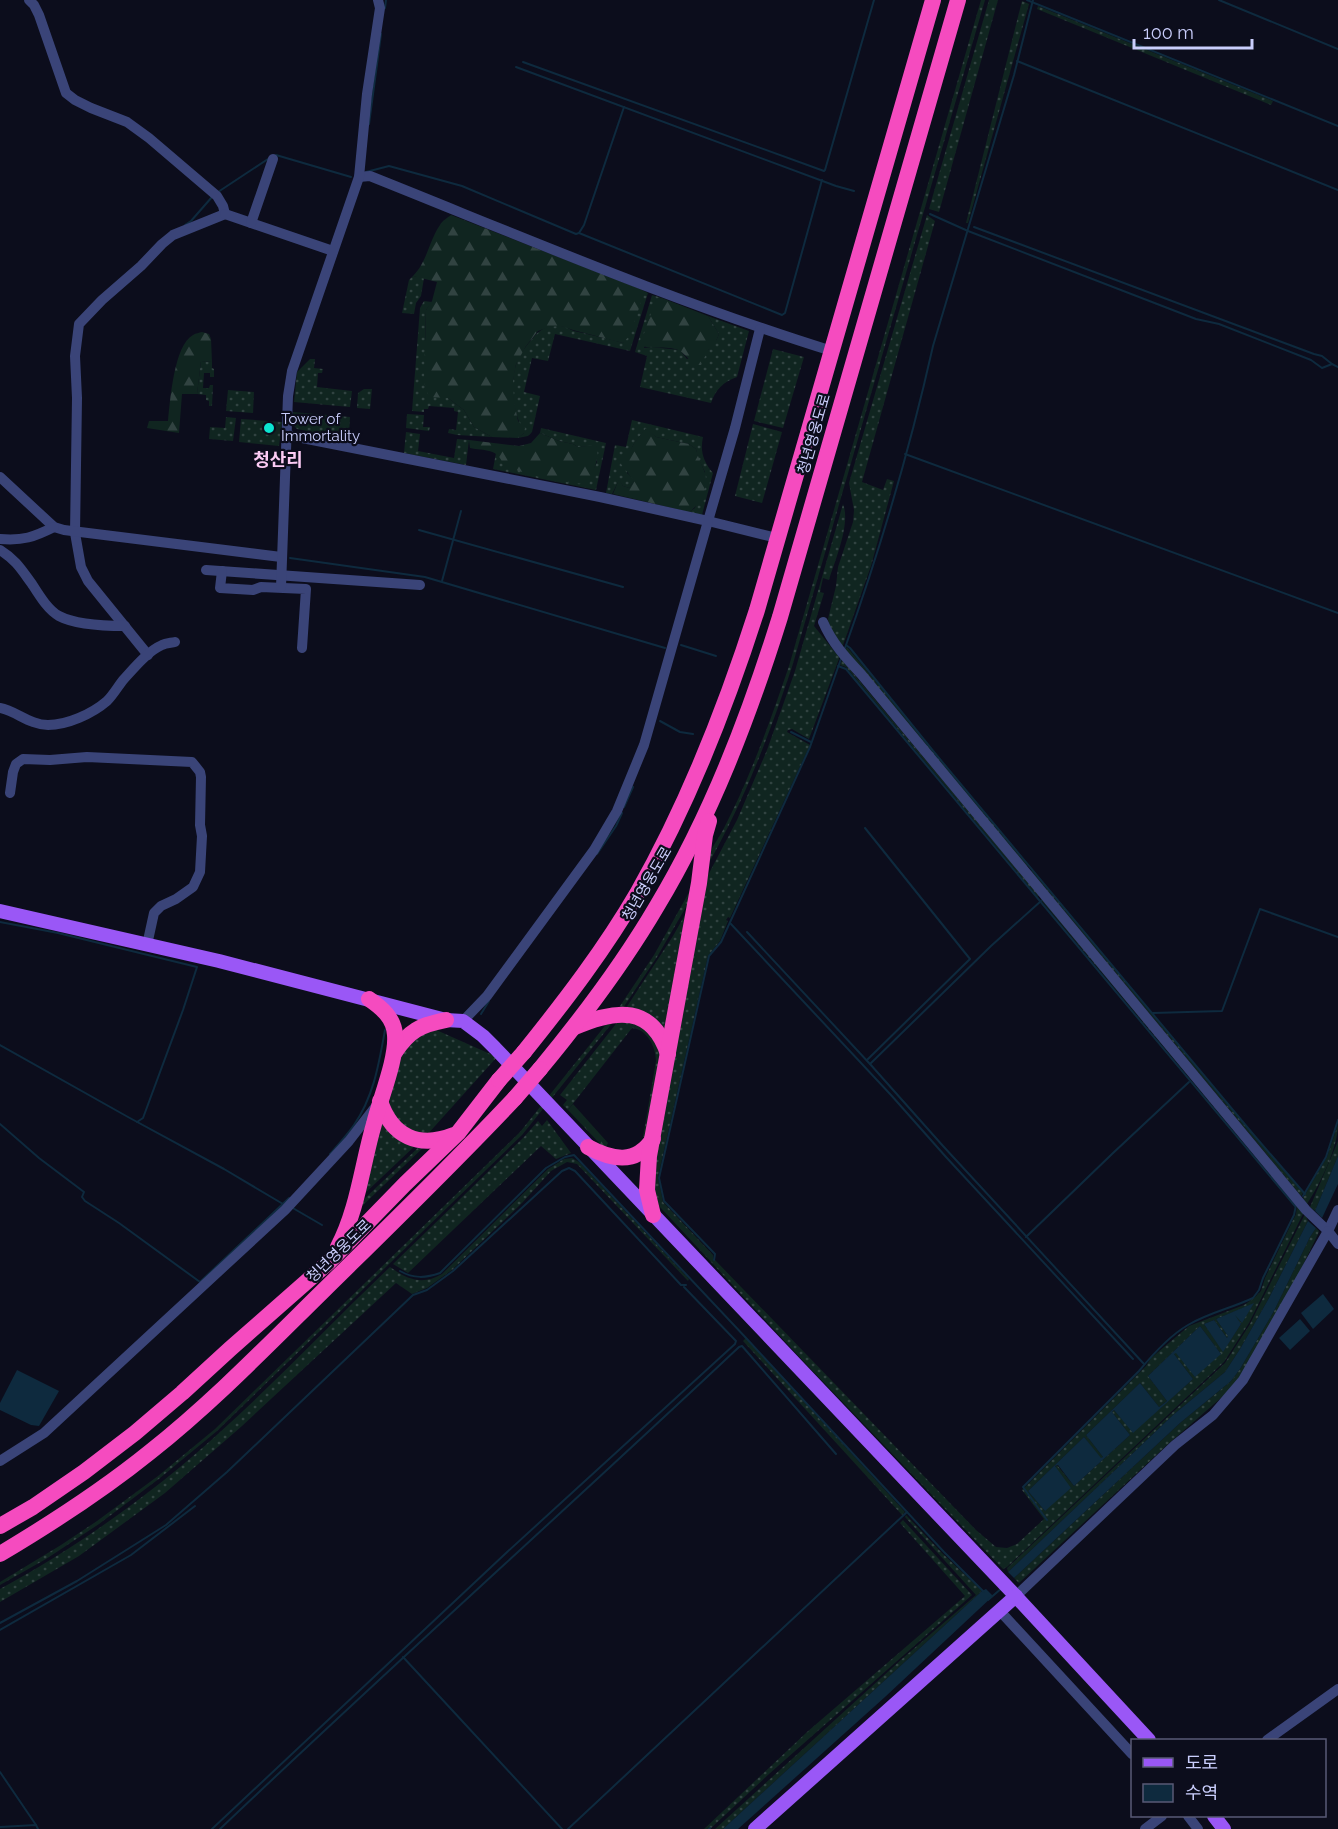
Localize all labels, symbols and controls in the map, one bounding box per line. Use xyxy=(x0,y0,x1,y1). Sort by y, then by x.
scale bar xyxy=(1134,12,1252,50)
text: 100 m xyxy=(1143,22,1194,43)
street label: 청년영웅도로 xyxy=(794,392,834,476)
place label: Tower of Immortality xyxy=(281,410,360,445)
marker: Tower of Immortality xyxy=(262,421,276,435)
district label: 청산리 xyxy=(253,449,303,470)
street label: 청년영웅도로 xyxy=(619,844,675,924)
street label: 청년영웅도로 xyxy=(303,1216,375,1286)
legend xyxy=(1131,1739,1326,1817)
text: 도로 xyxy=(1185,1752,1218,1773)
text: 수역 xyxy=(1185,1782,1218,1803)

